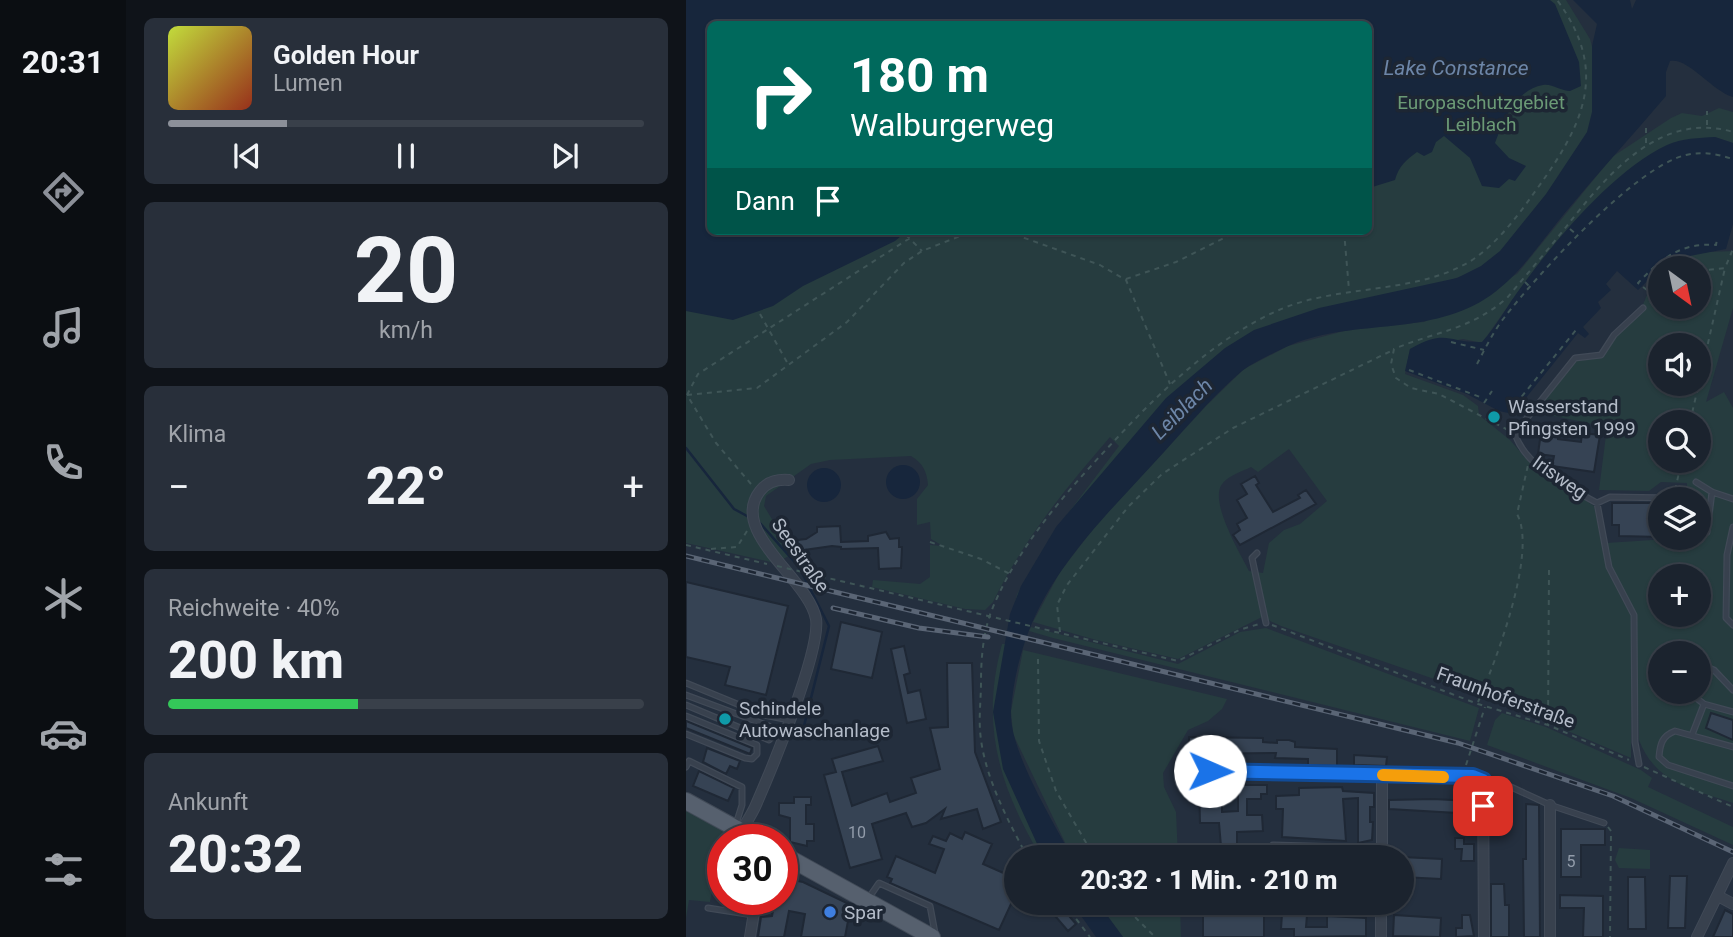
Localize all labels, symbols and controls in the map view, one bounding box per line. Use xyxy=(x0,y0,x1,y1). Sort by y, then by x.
text: Golden Hour xyxy=(273,40,419,70)
text: 20:31 xyxy=(22,43,104,81)
text: 180 m xyxy=(850,47,989,104)
icon: right xyxy=(735,49,826,140)
water label: Lake Constance xyxy=(1383,56,1529,80)
text: Lumen xyxy=(273,70,343,97)
park label: Europaschutzgebiet Leiblach xyxy=(1397,91,1565,136)
text: Walburgerweg xyxy=(850,106,1054,144)
icon: previous xyxy=(228,137,266,175)
icon: pause xyxy=(387,137,425,175)
icon: next xyxy=(546,137,584,175)
icon: directions xyxy=(39,168,88,217)
icon: arrive xyxy=(809,182,847,220)
text: Dann xyxy=(735,186,795,216)
text: 20 xyxy=(354,218,458,324)
north arrow xyxy=(1648,256,1712,318)
map controls xyxy=(1648,256,1711,704)
icon: music xyxy=(39,303,88,352)
text: km/h xyxy=(379,317,433,344)
button: sound xyxy=(1648,333,1711,396)
water label: Leiblach xyxy=(1147,374,1217,444)
place label: Wasserstand Pfingsten 1999 xyxy=(1508,395,1636,440)
marker: Wasserstand Pfingsten 1999 xyxy=(1486,409,1502,425)
button: search xyxy=(1648,410,1711,473)
text: Klima xyxy=(168,421,226,448)
icon: phone xyxy=(39,438,88,487)
street label: Irisweg xyxy=(1528,450,1591,504)
text: 22° xyxy=(366,456,446,517)
text: − xyxy=(168,465,190,509)
text: + xyxy=(622,465,644,509)
button: layers xyxy=(1648,487,1711,550)
street label: Seestraße xyxy=(767,514,834,597)
button: + xyxy=(1648,564,1711,627)
icon: climate xyxy=(39,574,88,623)
text: Reichweite · 40% xyxy=(168,595,340,622)
text: 200 km xyxy=(168,630,344,691)
button: − xyxy=(1648,641,1711,704)
street label: Fraunhoferstraße xyxy=(1433,662,1578,733)
place label: Schindele Autowaschanlage xyxy=(739,697,890,742)
icon: car xyxy=(39,709,88,758)
marker: Schindele Autowaschanlage xyxy=(717,711,733,727)
position arrow xyxy=(1173,734,1247,808)
pin xyxy=(1453,776,1513,836)
icon: arrive xyxy=(1464,787,1502,825)
text: Ankunft xyxy=(168,789,248,816)
house number: 10 xyxy=(848,823,866,842)
text: 20:32 xyxy=(168,824,303,885)
speed limit sign: 30 xyxy=(707,824,798,915)
icon: filters xyxy=(39,845,88,894)
house number: 5 xyxy=(1567,852,1576,871)
text: 20:32 · 1 Min. · 210 m xyxy=(1080,865,1338,895)
place label: Spar xyxy=(844,901,883,924)
marker: Spar xyxy=(822,904,838,920)

